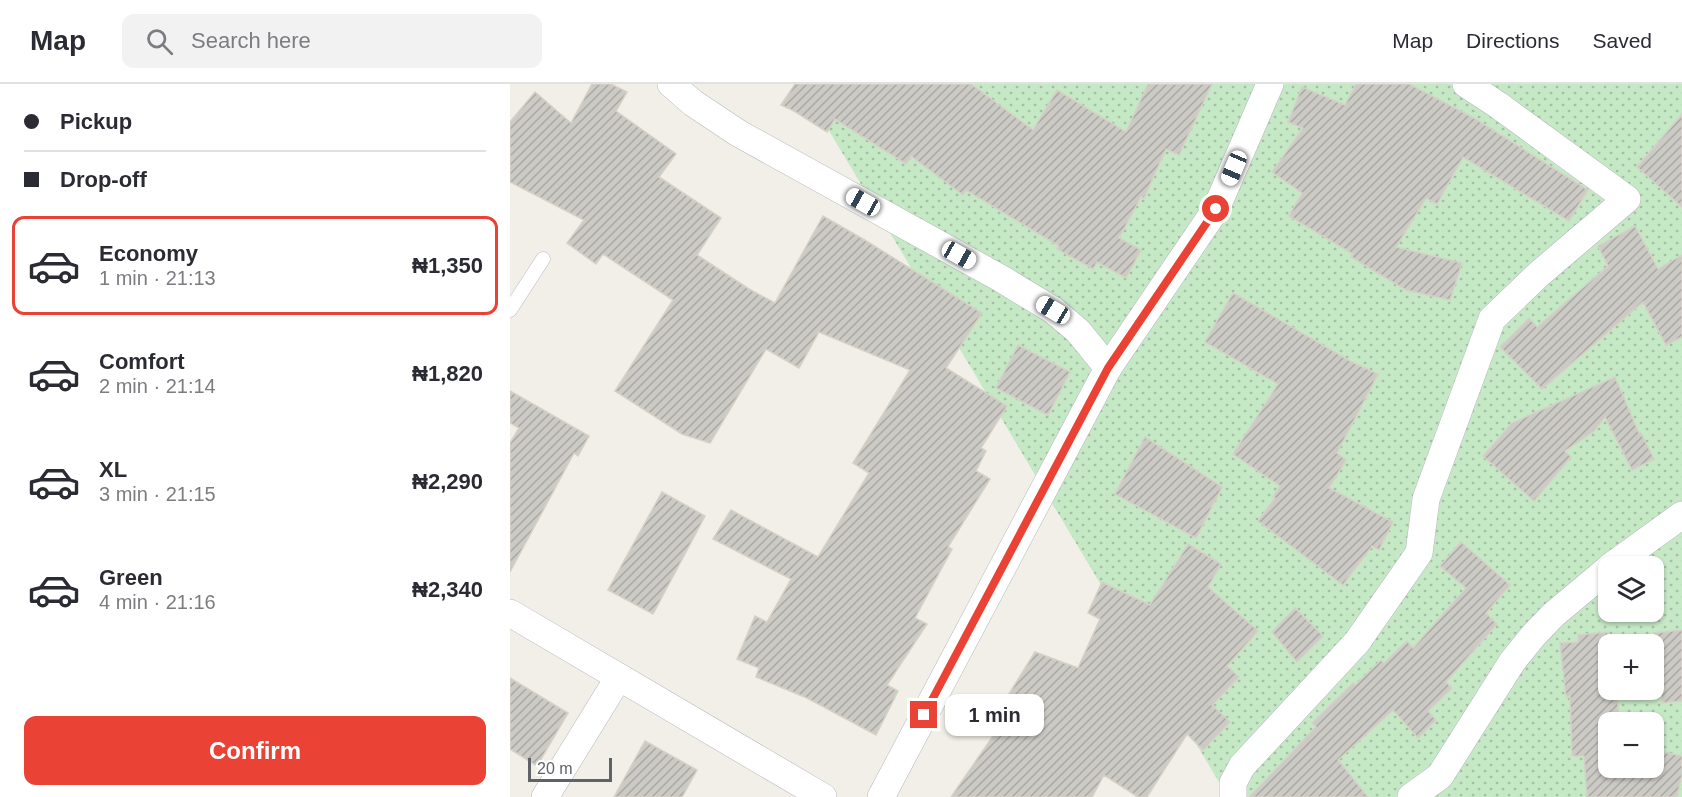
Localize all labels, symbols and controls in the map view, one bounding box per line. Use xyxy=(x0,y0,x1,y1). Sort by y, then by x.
search box xyxy=(122,14,542,68)
text: Map xyxy=(30,25,86,56)
icon: search xyxy=(143,25,176,58)
text: Search here xyxy=(191,28,311,53)
text: Map xyxy=(1392,29,1433,52)
text: Directions xyxy=(1466,29,1559,52)
text: Saved xyxy=(1592,29,1652,52)
text: Pickup xyxy=(60,109,132,134)
car xyxy=(1219,148,1249,188)
text: Drop-off xyxy=(60,167,147,192)
car xyxy=(843,185,883,219)
route start xyxy=(1202,195,1229,222)
car xyxy=(939,238,979,272)
icon: car xyxy=(27,239,81,293)
text: Economy xyxy=(99,241,198,266)
text: ₦1,350 xyxy=(412,253,483,278)
text: 1 min · 21:13 xyxy=(99,267,216,289)
car xyxy=(1033,293,1073,327)
icon: car xyxy=(27,347,81,401)
text: Comfort xyxy=(99,349,185,374)
text: ₦1,820 xyxy=(412,361,483,386)
text: 2 min · 21:14 xyxy=(99,375,216,397)
icon: car xyxy=(27,455,81,509)
text: XL xyxy=(99,457,127,482)
text: ₦2,290 xyxy=(412,469,483,494)
text: 3 min · 21:15 xyxy=(99,483,216,505)
map controls xyxy=(1598,556,1664,778)
button: layers xyxy=(1598,556,1664,622)
icon: car xyxy=(27,563,81,617)
text: Green xyxy=(99,565,163,590)
text: ₦2,340 xyxy=(412,577,483,602)
text: 4 min · 21:16 xyxy=(99,591,216,613)
button: + xyxy=(1598,634,1664,700)
callout: 1 min xyxy=(945,694,1044,736)
route end xyxy=(910,701,937,728)
text: 1 min xyxy=(968,704,1021,726)
button: − xyxy=(1598,712,1664,778)
button: Confirm xyxy=(24,716,486,785)
scale bar xyxy=(528,755,612,782)
text: 20 m xyxy=(537,760,573,777)

